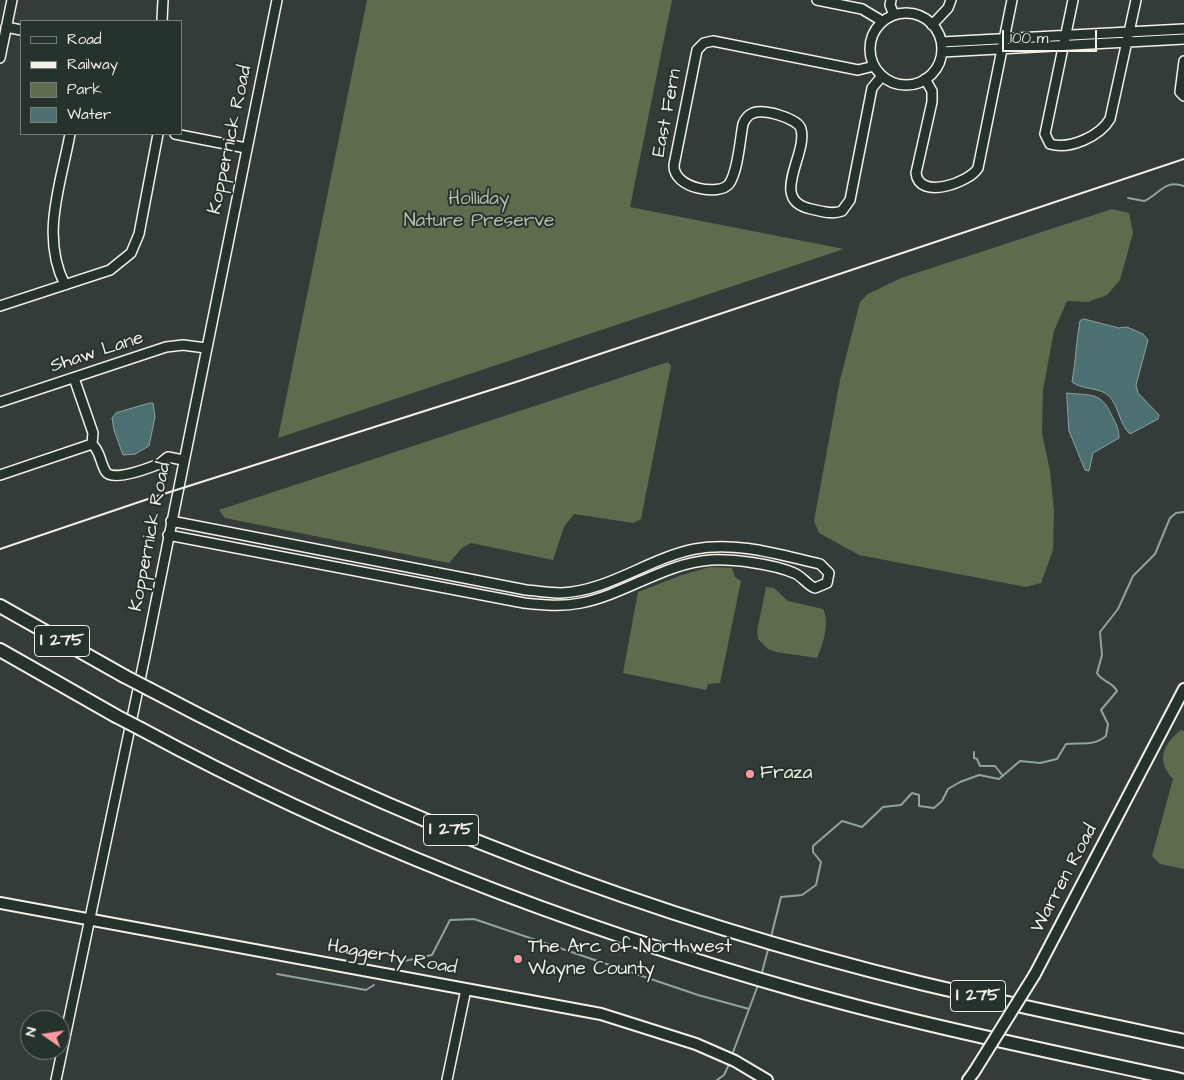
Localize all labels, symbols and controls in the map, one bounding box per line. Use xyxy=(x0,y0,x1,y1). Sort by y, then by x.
legend xyxy=(20,20,182,135)
scale bar xyxy=(1004,20,1099,52)
text: 100 m xyxy=(1010,28,1049,49)
text: Road xyxy=(67,29,101,50)
text: Railway xyxy=(67,54,118,75)
street label: Koppernick Road xyxy=(204,64,258,216)
street label: East Fern xyxy=(648,67,688,159)
text: Park xyxy=(67,79,102,100)
text: Water xyxy=(67,104,111,125)
park label: Holliday Nature Preserve xyxy=(404,189,554,233)
street label: Shaw Lane xyxy=(47,327,147,379)
street label: Koppernick Road xyxy=(125,461,177,613)
road number: I 275 xyxy=(34,626,90,656)
place label: Fraza xyxy=(760,763,812,785)
marker: Fraza xyxy=(744,768,756,780)
road number: I 275 xyxy=(424,814,478,846)
street label: Warren Road xyxy=(1027,821,1103,937)
street label: Haggerty Road xyxy=(326,935,458,981)
place label: The Arc of Northwest Wayne County xyxy=(528,937,732,981)
marker: The Arc of Northwest Wayne County xyxy=(512,953,524,965)
road number: I 275 xyxy=(950,980,1006,1011)
north arrow xyxy=(20,1010,70,1060)
text: N xyxy=(21,1025,42,1038)

